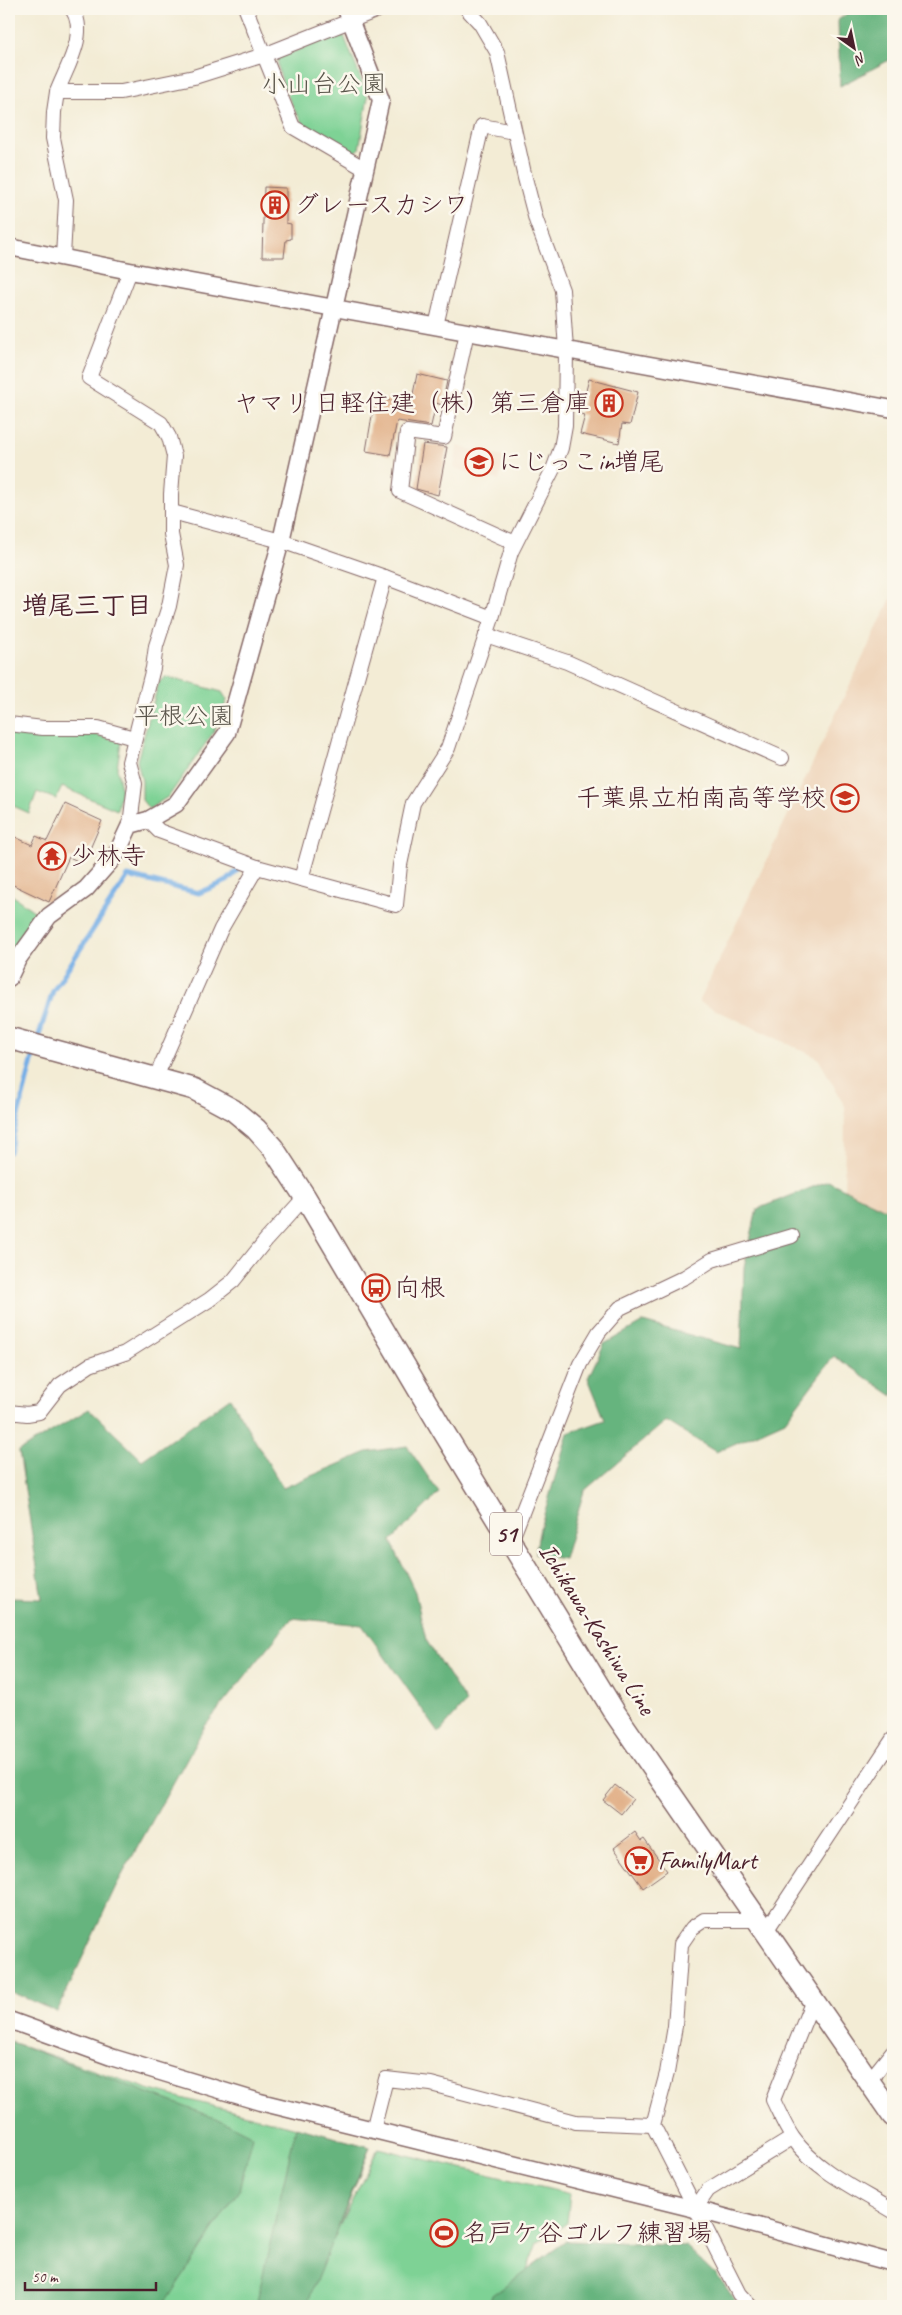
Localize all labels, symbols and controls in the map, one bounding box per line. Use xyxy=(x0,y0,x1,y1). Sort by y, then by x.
north arrow xyxy=(830,22,880,72)
text: N xyxy=(851,49,869,69)
park label: 小山台公園 xyxy=(261,68,387,100)
place label: グレースカシワ xyxy=(294,189,469,221)
building icon: グレースカシワ xyxy=(260,190,290,220)
place label: ヤマリ 日軽住建（株）第三倉庫 xyxy=(234,387,590,419)
building icon: ヤマリ 日軽住建（株）第三倉庫 xyxy=(594,388,624,418)
place label: にじっこin増尾 xyxy=(498,446,664,478)
school or university icon: にじっこin増尾 xyxy=(464,447,494,477)
district label: 増尾三丁目 xyxy=(22,589,152,622)
park label: 平根公園 xyxy=(134,700,234,732)
place label: 千葉県立柏南高等学校 xyxy=(576,782,826,814)
school or university icon: 千葉県立柏南高等学校 xyxy=(830,783,860,813)
place label: 少林寺 xyxy=(71,840,146,872)
temple icon: 少林寺 xyxy=(37,841,67,871)
place label: 向根 xyxy=(395,1272,445,1304)
bus stop icon: 向根 xyxy=(361,1273,391,1303)
road number: 51 xyxy=(490,1512,522,1556)
street label: Ichikawa-Kashiwa Line xyxy=(531,1537,664,1722)
place label: FamilyMart xyxy=(658,1845,759,1877)
supermarket icon: FamilyMart xyxy=(624,1846,654,1876)
place label: 名戸ケ谷ゴルフ練習場 xyxy=(463,2217,712,2249)
sports icon: 名戸ケ谷ゴルフ練習場 xyxy=(429,2218,459,2248)
scale bar xyxy=(25,2260,156,2292)
text: 50 m xyxy=(32,2268,59,2287)

